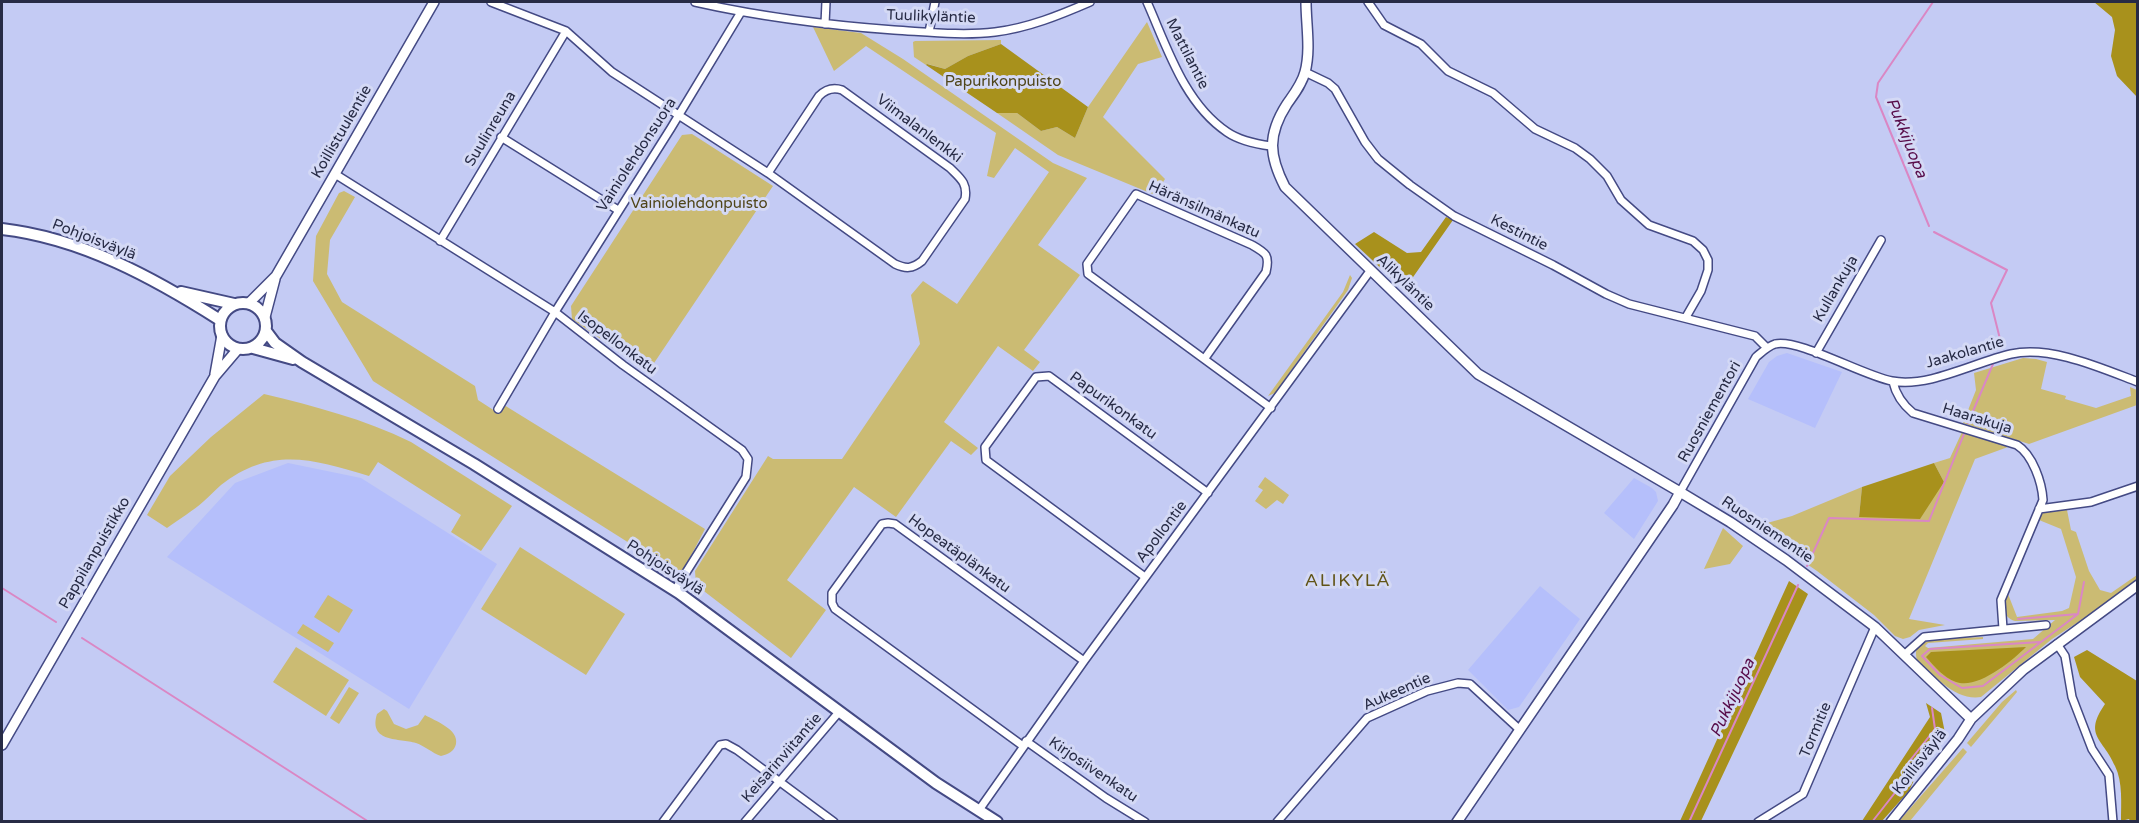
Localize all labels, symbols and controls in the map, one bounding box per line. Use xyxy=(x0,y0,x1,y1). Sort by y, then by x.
street label: Tuulikyläntie xyxy=(886,6,976,28)
street label: Mattilantie xyxy=(1162,16,1212,92)
park label: Papurikonpuisto xyxy=(945,73,1061,91)
street label: Koillistuulentie xyxy=(308,82,376,182)
street label: Suulinreuna xyxy=(461,88,521,170)
street label: Viimalanlenkki xyxy=(873,91,965,167)
street label: Vainiolehdonsuora xyxy=(593,95,681,215)
water label: Pukkijuopa xyxy=(1881,95,1931,181)
street label: Häränsilmänkatu xyxy=(1145,177,1263,243)
park label: Vainiolehdonpuisto xyxy=(630,195,768,213)
street label: Kestintie xyxy=(1487,211,1551,255)
street label: Pohjoisväylä xyxy=(50,216,138,264)
street label: Alikyläntie xyxy=(1372,251,1438,315)
street label: Kullankuja xyxy=(1810,253,1862,325)
street label: Isopellonkatu xyxy=(574,307,660,379)
street label: Jaakolantie xyxy=(1924,333,2006,373)
street label: Ruosniementori xyxy=(1675,358,1745,466)
street label: Papurikonkatu xyxy=(1066,368,1160,444)
street label: Haarakuja xyxy=(1940,400,2014,438)
street label: Ruosniementie xyxy=(1718,493,1816,567)
street label: Pappilanpuistikko xyxy=(56,494,134,612)
street label: Apollontie xyxy=(1133,497,1191,567)
street label: Hopeatäplänkatu xyxy=(904,511,1014,597)
street label: Pohjoisväylä xyxy=(623,536,707,600)
district label: ALIKYLÄ xyxy=(1305,570,1391,592)
water label: Pukkijuopa xyxy=(1706,656,1760,740)
street label: Aukeentie xyxy=(1360,669,1434,715)
street label: Tormitie xyxy=(1796,700,1836,760)
street label: Keisarinviitantie xyxy=(738,710,826,806)
street label: Koillisväylä xyxy=(1889,726,1951,798)
street label: Kirjosiivenkatu xyxy=(1045,734,1141,806)

